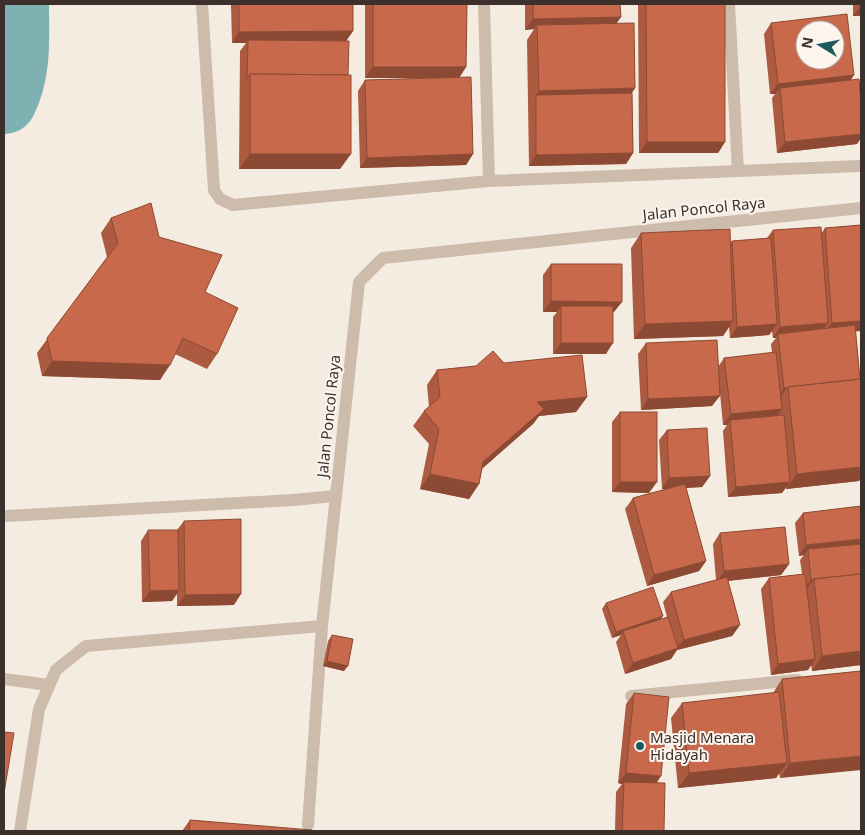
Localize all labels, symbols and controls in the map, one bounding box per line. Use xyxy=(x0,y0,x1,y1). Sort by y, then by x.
north arrow xyxy=(795,20,845,70)
text: N xyxy=(796,35,817,50)
street label: Jalan Poncol Raya xyxy=(640,192,766,225)
street label: Jalan Poncol Raya xyxy=(311,354,344,480)
place label: Masjid Menara Hidayah xyxy=(650,727,754,764)
marker: Masjid Menara Hidayah xyxy=(634,740,646,752)

